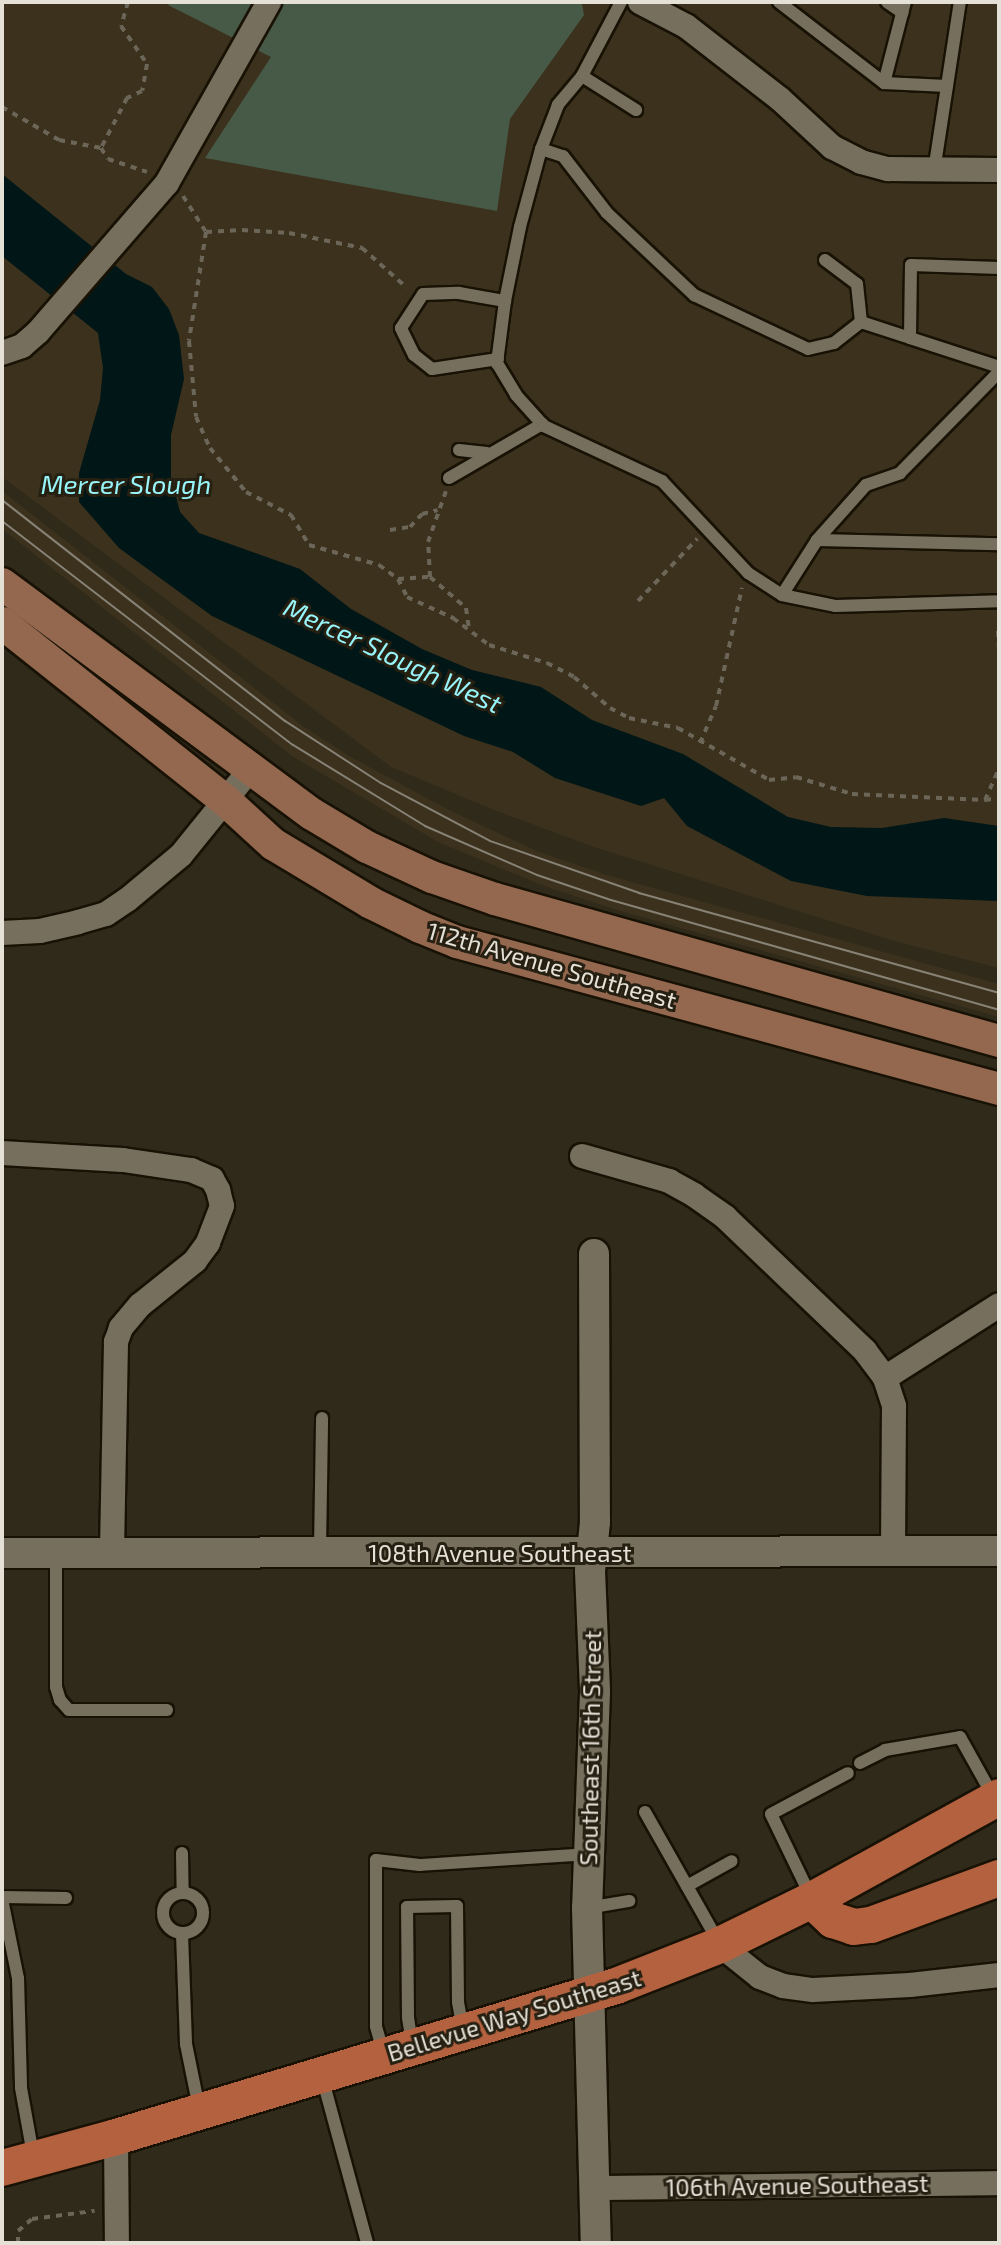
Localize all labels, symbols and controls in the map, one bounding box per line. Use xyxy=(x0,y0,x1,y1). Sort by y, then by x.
water label: Mercer Slough xyxy=(41,468,211,500)
water label: Mercer Slough West xyxy=(279,591,507,719)
street label: 112th Avenue Southeast xyxy=(424,916,680,1014)
street label: 108th Avenue Southeast xyxy=(368,1539,632,1567)
street label: Southeast 16th Street xyxy=(574,1630,606,1866)
street label: Bellevue Way Southeast xyxy=(383,1963,645,2067)
street label: 106th Avenue Southeast xyxy=(665,2168,929,2202)

